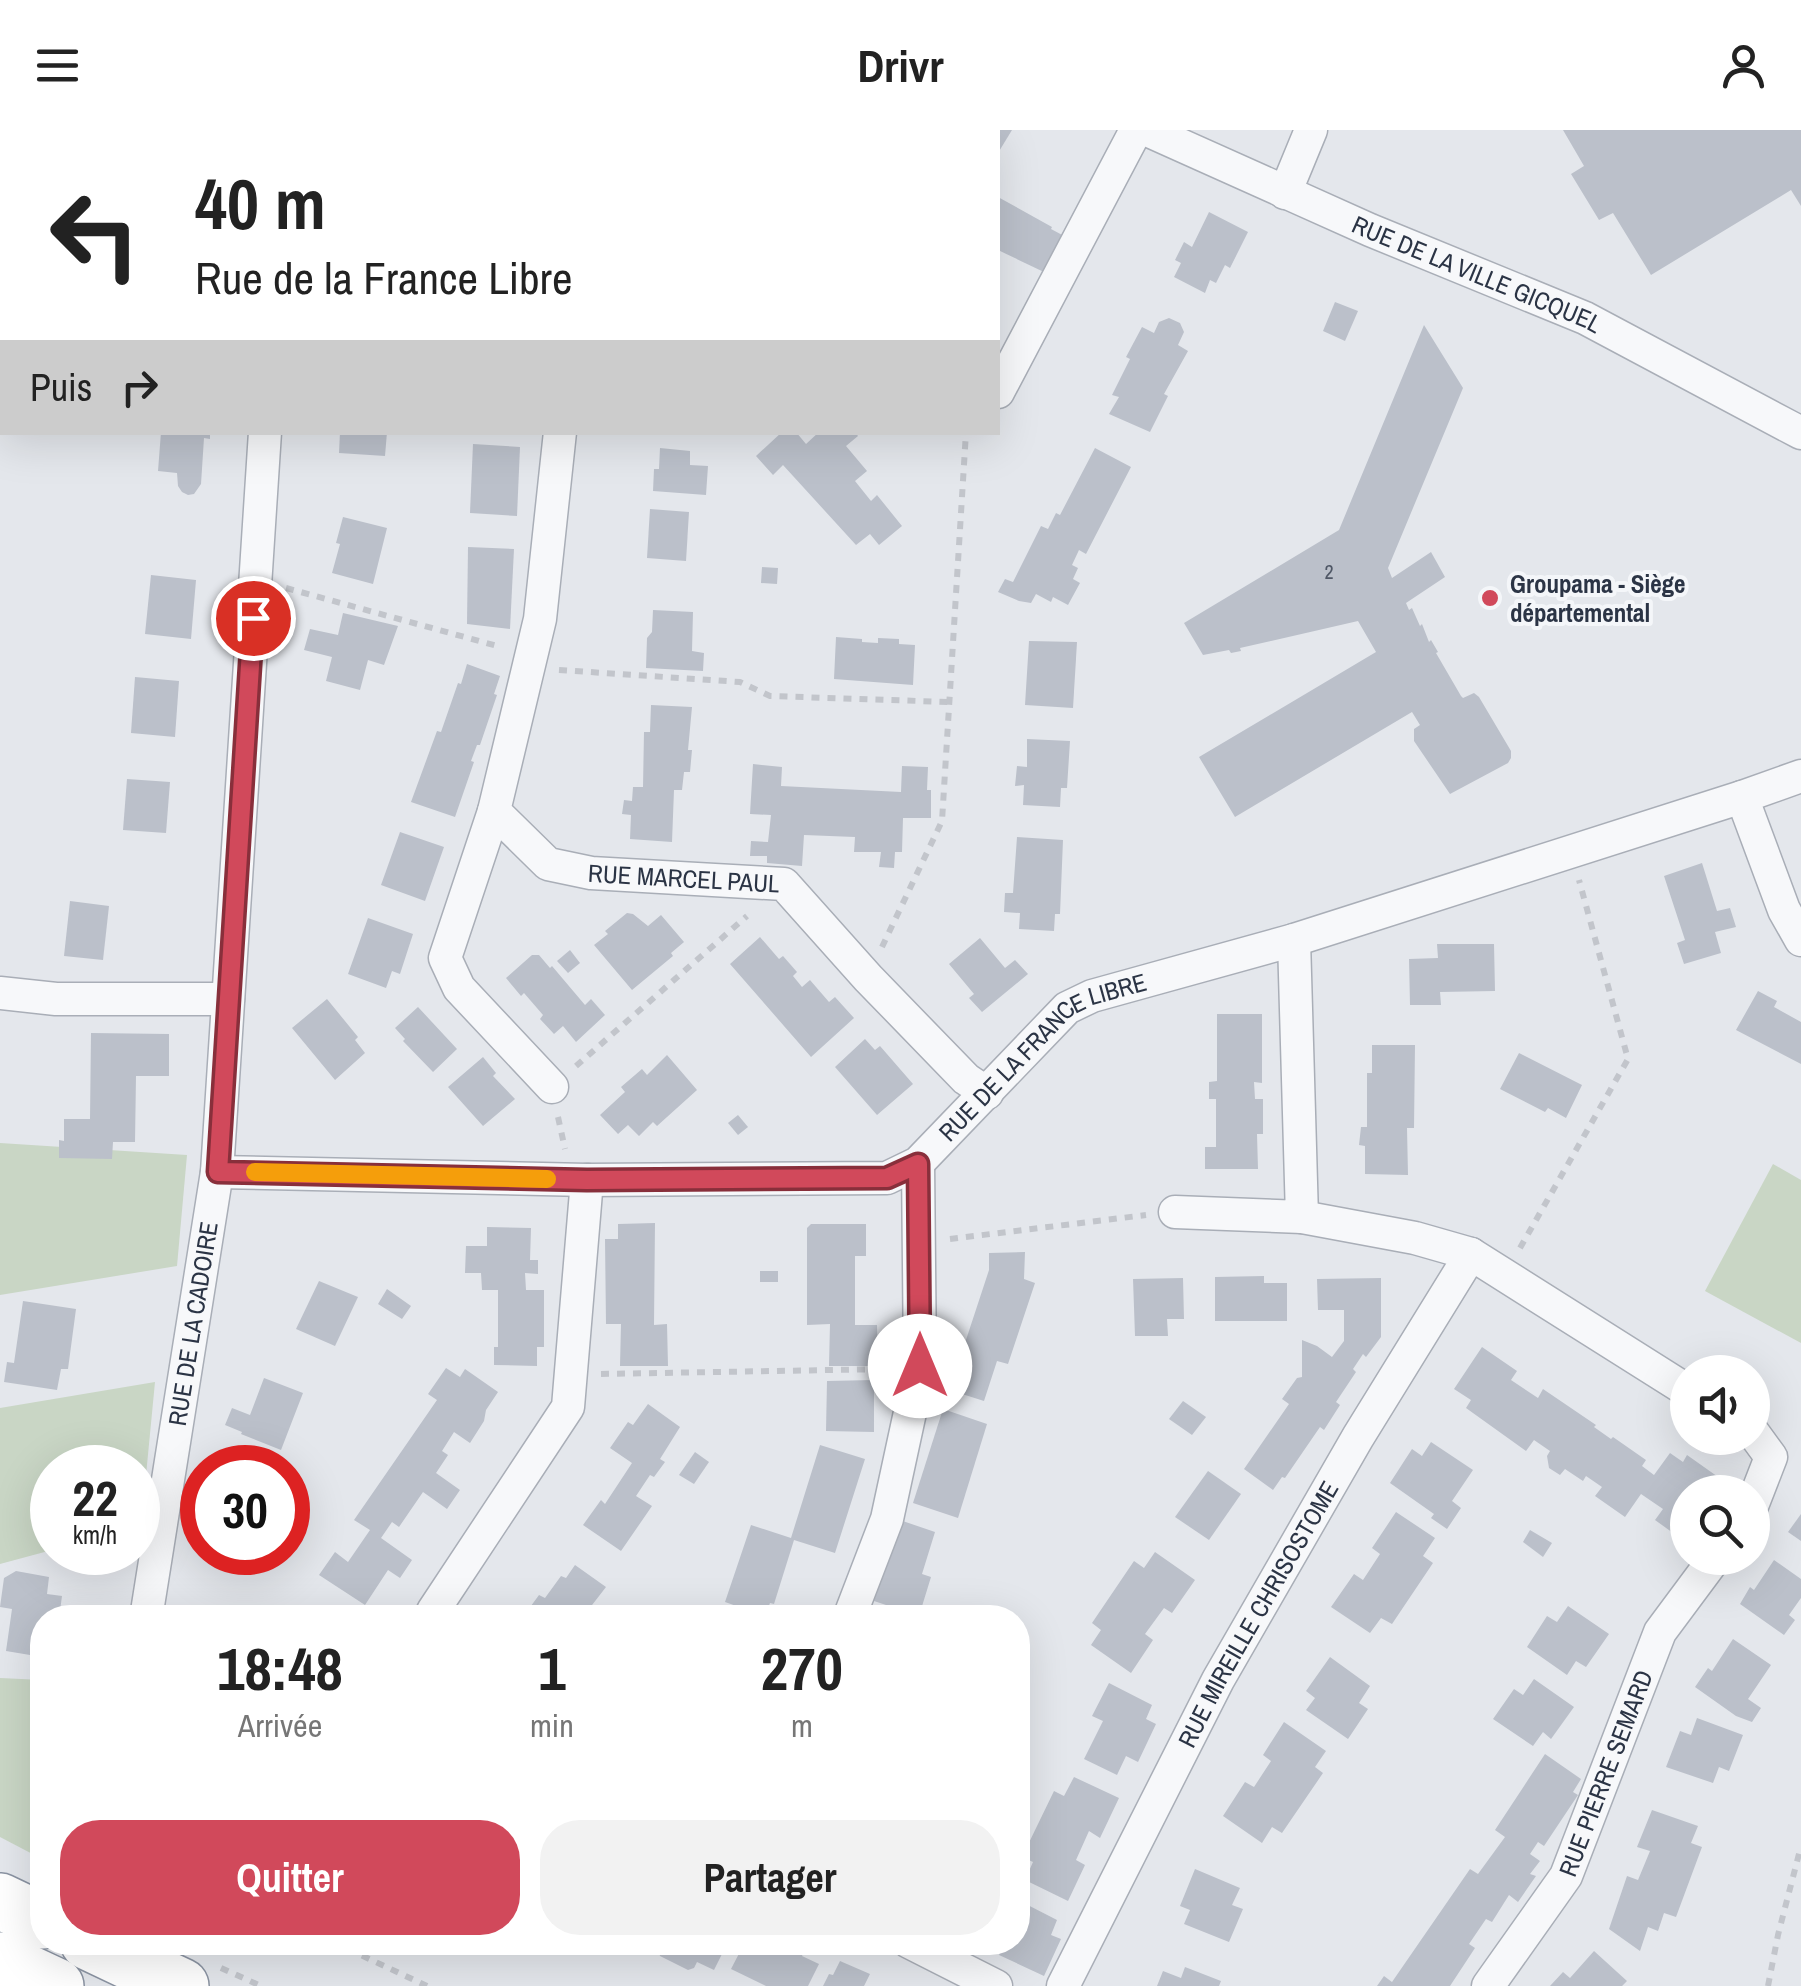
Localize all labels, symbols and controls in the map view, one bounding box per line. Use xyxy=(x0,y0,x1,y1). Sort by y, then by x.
text: Drivr xyxy=(857,35,944,96)
icon: menu xyxy=(30,38,85,93)
icon: person xyxy=(1716,38,1771,93)
text: 40 m xyxy=(195,157,326,251)
icon: left xyxy=(30,170,160,300)
street label: RUE DE LA VILLE GICQUEL xyxy=(1347,207,1608,341)
text: Rue de la France Libre xyxy=(195,247,572,308)
icon: right xyxy=(112,360,167,415)
text: Puis xyxy=(30,362,92,413)
house number: 2 xyxy=(1324,558,1334,585)
place label: Groupama - Siège départemental xyxy=(1510,567,1685,630)
pin xyxy=(211,576,296,661)
marker: Groupama - Siège départemental xyxy=(1479,587,1501,609)
icon: arrive xyxy=(226,591,281,646)
street label: RUE MARCEL PAUL xyxy=(587,856,780,901)
street label: RUE DE LA FRANCE LIBRE xyxy=(931,965,1150,1149)
street label: RUE DE LA CADOIRE xyxy=(160,1219,226,1428)
position arrow xyxy=(868,1314,972,1418)
map controls xyxy=(1670,1355,1770,1575)
button: sound xyxy=(1670,1355,1770,1455)
speed limit sign: 30 xyxy=(180,1445,310,1575)
text: 22 xyxy=(72,1464,118,1532)
street label: RUE MIREILLE CHRISOSTOME xyxy=(1170,1475,1346,1753)
button: search xyxy=(1670,1475,1770,1575)
text: km/h xyxy=(73,1518,117,1552)
text: 18:48 xyxy=(217,1628,343,1709)
text: 1 xyxy=(538,1628,566,1709)
text: 270 xyxy=(761,1628,843,1709)
street label: RUE PIERRE SEMARD xyxy=(1550,1665,1661,1881)
text: Arrivée xyxy=(238,1704,322,1747)
text: min xyxy=(530,1704,574,1747)
text: m xyxy=(791,1704,813,1747)
button: Quitter xyxy=(60,1820,520,1935)
button: Partager xyxy=(540,1820,1000,1935)

